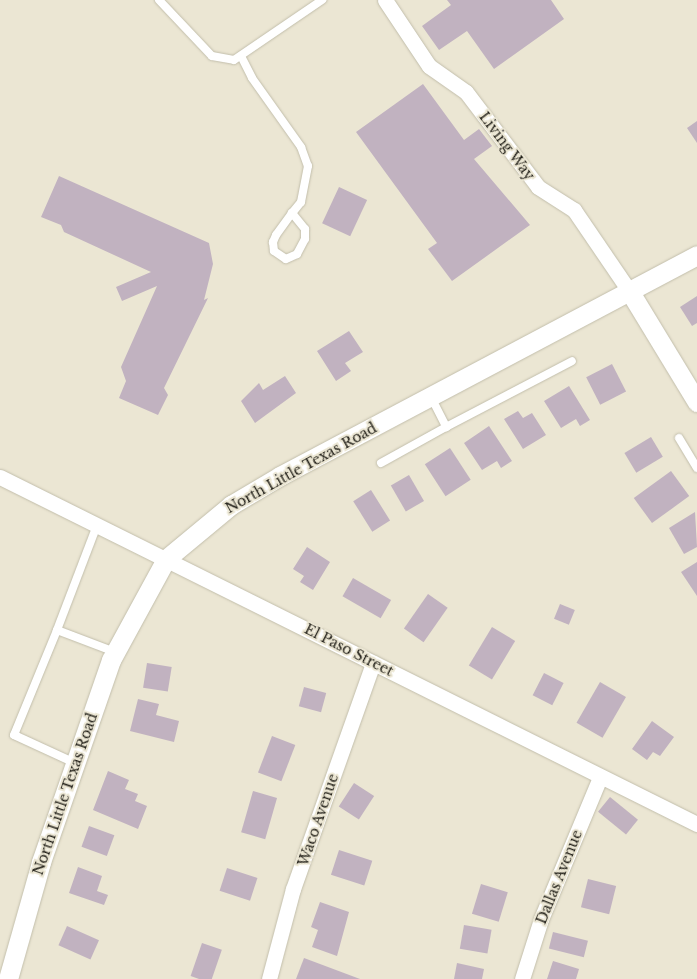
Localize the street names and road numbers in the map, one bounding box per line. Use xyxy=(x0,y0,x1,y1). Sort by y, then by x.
street label: Living Way xyxy=(476,108,538,184)
street label: North Little Texas Road xyxy=(222,419,380,517)
street label: El Paso Street xyxy=(302,620,396,680)
street label: North Little Texas Road xyxy=(29,711,101,877)
street label: Waco Avenue xyxy=(294,771,342,869)
street label: Dallas Avenue xyxy=(532,827,586,927)

